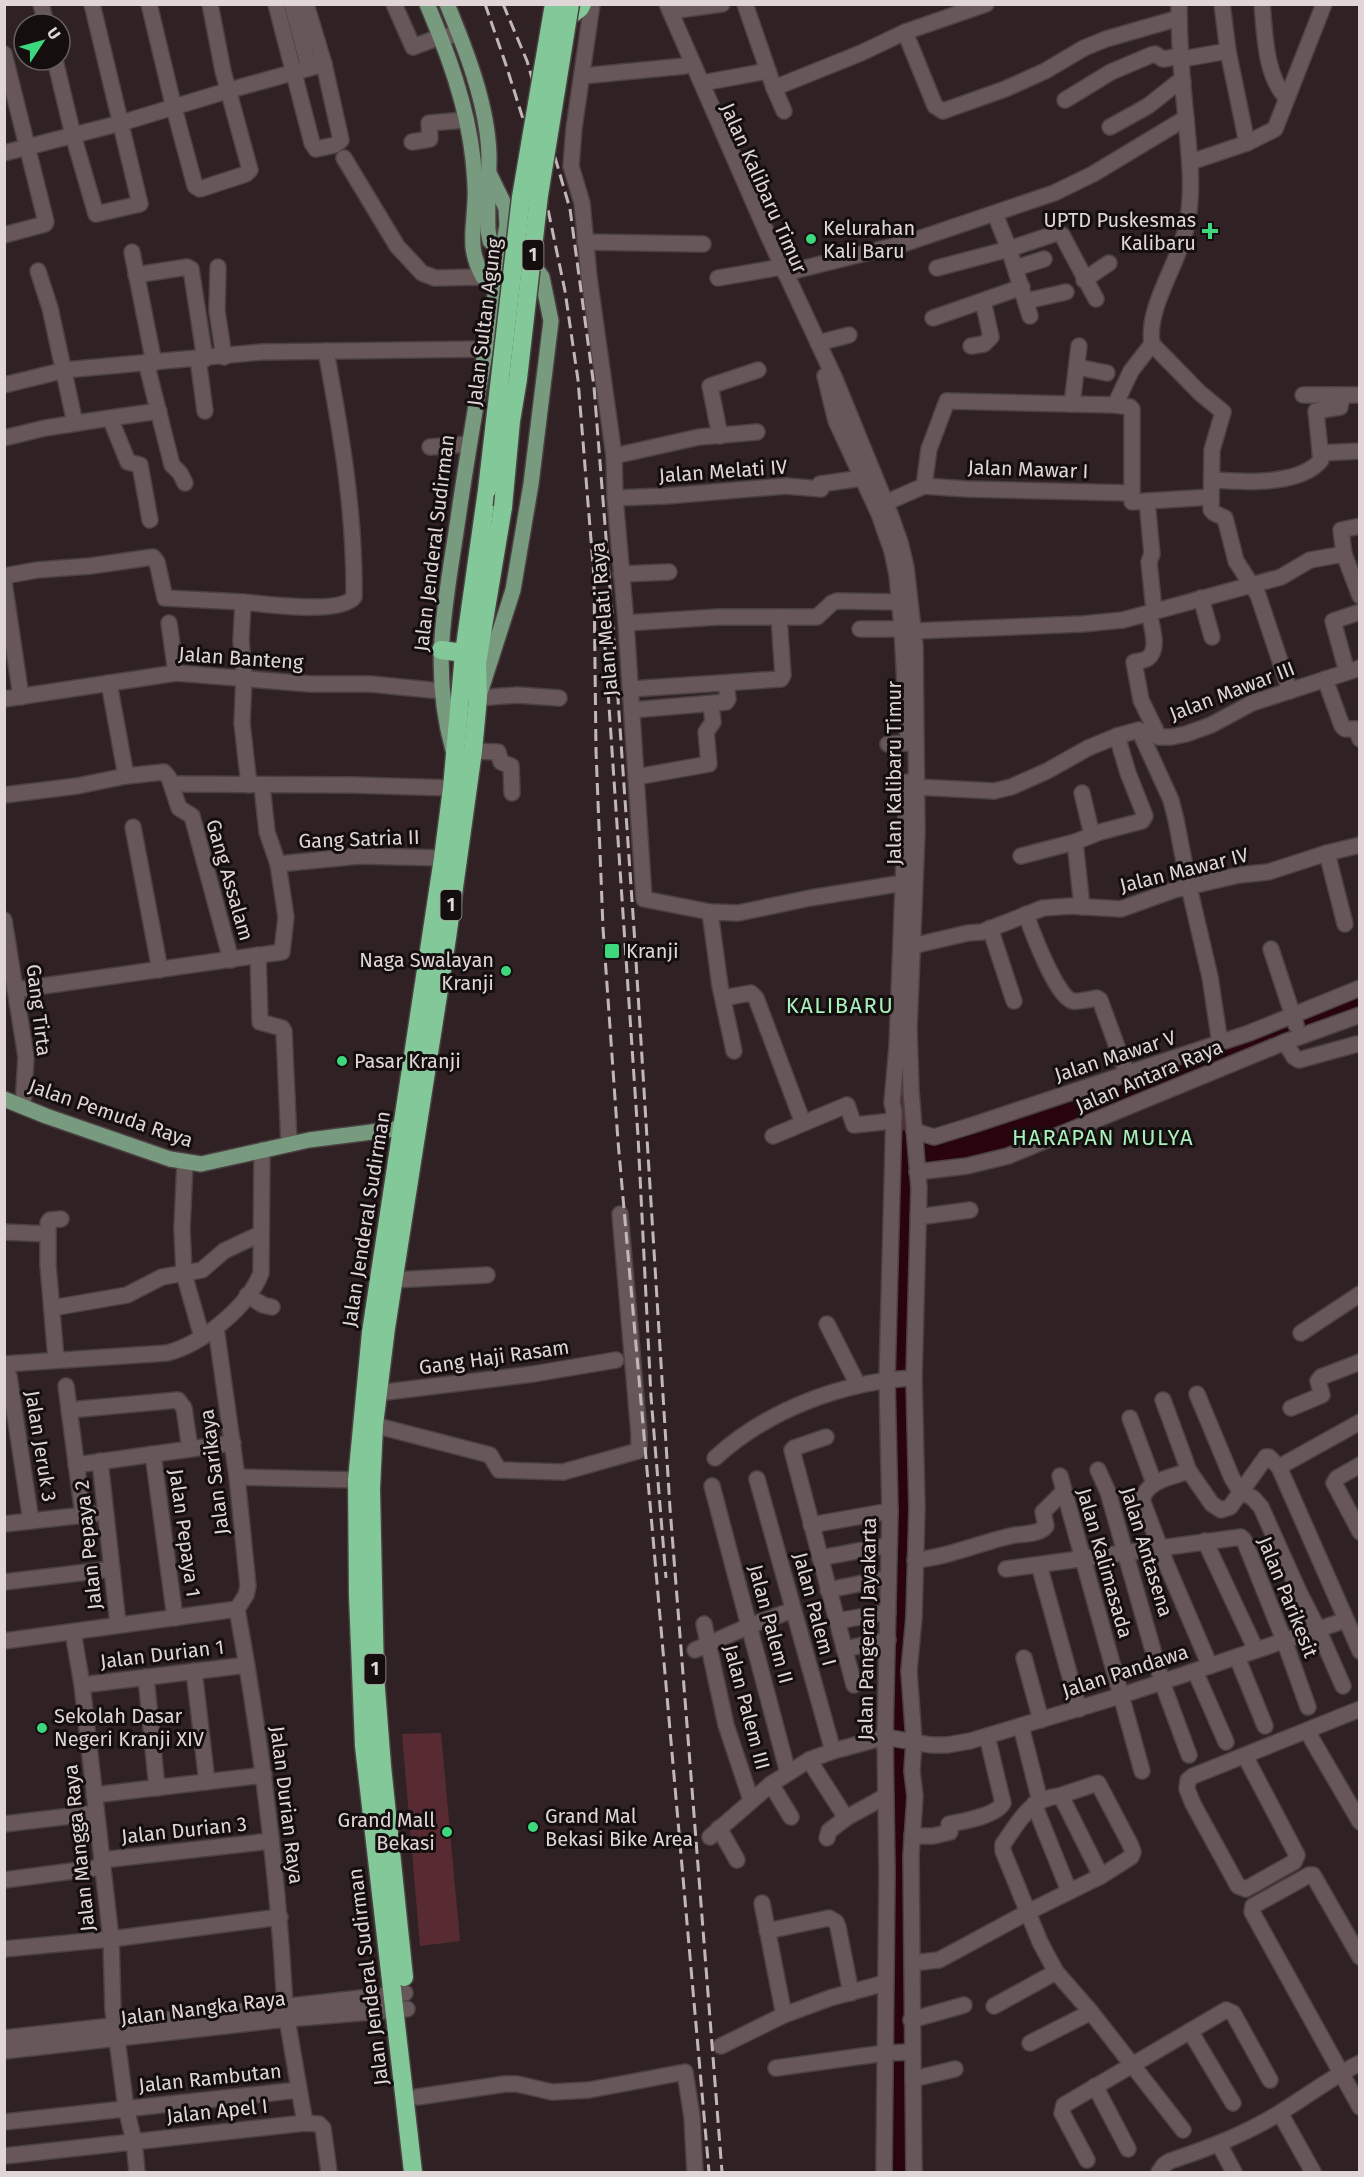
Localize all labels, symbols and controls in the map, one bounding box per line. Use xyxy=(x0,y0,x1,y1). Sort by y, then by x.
north arrow xyxy=(12,12,72,72)
text: U xyxy=(43,24,64,43)
street label: Jalan Kalibaru Timur xyxy=(716,99,812,277)
place label: UPTD Puskesmas Kalibaru xyxy=(1044,208,1196,255)
place label: Kelurahan Kali Baru xyxy=(823,216,915,263)
marker: UPTD Puskesmas Kalibaru xyxy=(1201,222,1219,240)
marker: Kelurahan Kali Baru xyxy=(804,232,818,246)
street label: Jalan Sultan Agung xyxy=(462,236,506,407)
road number: 1 xyxy=(522,240,544,270)
street label: Jalan Jenderal Sudirman xyxy=(409,433,459,653)
street label: Jalan Melati IV xyxy=(658,455,788,487)
street label: Jalan Mawar I xyxy=(967,455,1089,483)
street label: Jalan Melati Raya xyxy=(585,541,623,697)
street label: Jalan Banteng xyxy=(178,642,305,674)
street label: Jalan Mawar III xyxy=(1166,656,1298,726)
street label: Jalan Kalibaru Timur xyxy=(882,681,906,865)
street label: Gang Assalam xyxy=(201,817,259,943)
street label: Gang Satria II xyxy=(298,825,420,853)
street label: Jalan Mawar IV xyxy=(1117,842,1251,898)
road number: 1 xyxy=(440,890,462,920)
place label: Kranji xyxy=(626,939,679,963)
marker: Kranji xyxy=(603,942,621,960)
place label: Naga Swalayan Kranji xyxy=(359,948,494,995)
street label: Gang Tirta xyxy=(21,963,57,1057)
marker: Naga Swalayan Kranji xyxy=(499,964,513,978)
district label: KALIBARU xyxy=(786,992,894,1019)
street label: Jalan Mawar V xyxy=(1051,1025,1179,1087)
street label: Jalan Antara Raya xyxy=(1072,1034,1226,1118)
place label: Pasar Kranji xyxy=(354,1049,461,1073)
marker: Pasar Kranji xyxy=(335,1054,349,1068)
street label: Jalan Pemuda Raya xyxy=(26,1074,196,1152)
street label: Jalan Jenderal Sudirman xyxy=(337,1109,395,1329)
district label: HARAPAN MULYA xyxy=(1012,1124,1194,1151)
street label: Gang Haji Rasam xyxy=(417,1335,571,1379)
street label: Jalan Jeruk 3 xyxy=(20,1389,62,1503)
street label: Jalan Sarikaya xyxy=(194,1408,234,1536)
street label: Jalan Pepaya 1 xyxy=(164,1467,206,1599)
street label: Jalan Pepaya 2 xyxy=(69,1479,107,1611)
street label: Jalan Antasena xyxy=(1116,1484,1178,1620)
street label: Jalan Kalimasada xyxy=(1072,1485,1138,1641)
street label: Jalan Pangeran Jayakarta xyxy=(853,1517,881,1741)
street label: Jalan Parikesit xyxy=(1253,1533,1323,1662)
street label: Jalan Palem I xyxy=(788,1550,842,1668)
street label: Jalan Palem II xyxy=(744,1562,798,1686)
street label: Jalan Durian 1 xyxy=(99,1634,225,1674)
street label: Jalan Pandawa xyxy=(1059,1639,1191,1703)
street label: Jalan Palem III xyxy=(719,1642,775,1772)
road number: 1 xyxy=(364,1654,386,1684)
place label: Sekolah Dasar Negeri Kranji XIV xyxy=(54,1704,204,1751)
marker: Sekolah Dasar Negeri Kranji XIV xyxy=(35,1721,49,1735)
street label: Jalan Durian Raya xyxy=(265,1725,309,1885)
street label: Jalan Mangga Raya xyxy=(58,1763,100,1933)
place label: Grand Mal Bekasi Bike Area xyxy=(545,1804,693,1851)
place label: Grand Mall Bekasi xyxy=(338,1808,435,1855)
street label: Jalan Durian 3 xyxy=(120,1811,248,1849)
marker: Grand Mal Bekasi Bike Area xyxy=(526,1820,540,1834)
marker: Grand Mall Bekasi xyxy=(440,1825,454,1839)
street label: Jalan Jenderal Sudirman xyxy=(343,1867,393,2087)
street label: Jalan Nangka Raya xyxy=(119,1986,287,2030)
street label: Jalan Rambutan xyxy=(137,2059,283,2097)
street label: Jalan Apel I xyxy=(165,2094,269,2128)

